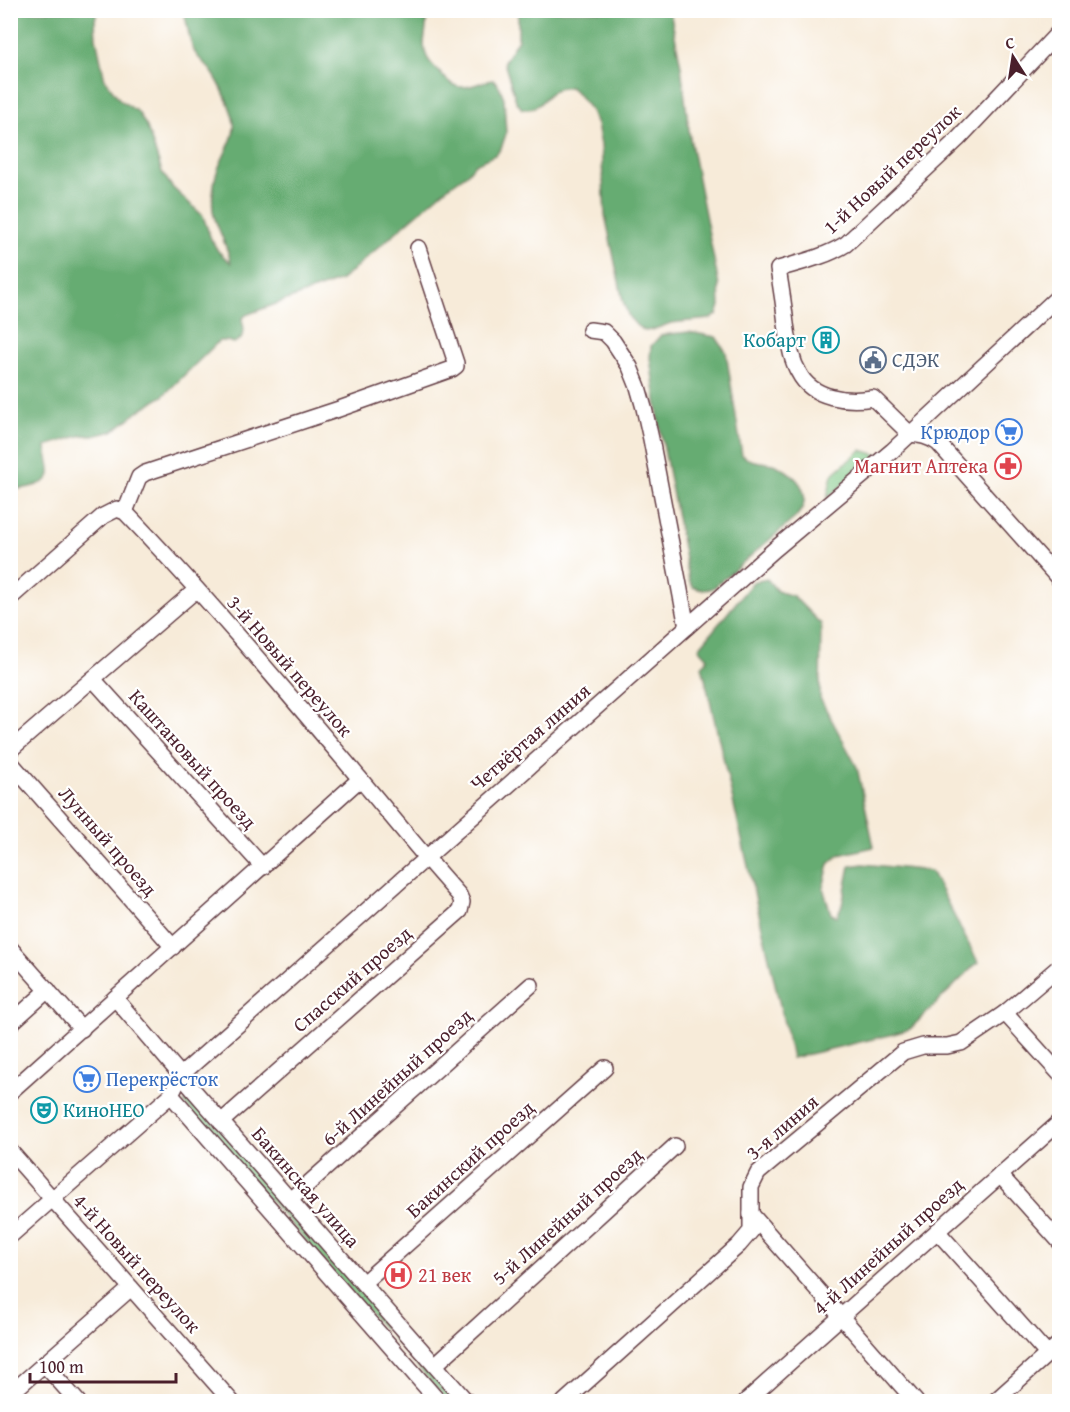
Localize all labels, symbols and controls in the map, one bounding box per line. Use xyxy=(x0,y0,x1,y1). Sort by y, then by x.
north arrow xyxy=(983,27,1043,87)
text: С xyxy=(1003,30,1017,55)
street label: 1-й Новый переулок xyxy=(816,97,967,240)
place label: Кобарт xyxy=(743,325,806,354)
building icon: Кобарт xyxy=(811,325,841,355)
public building icon: СДЭК xyxy=(858,345,888,375)
place label: СДЭК xyxy=(892,345,940,374)
place label: Крюдор xyxy=(921,417,990,446)
supermarket icon: Крюдор xyxy=(994,417,1024,447)
place label: Магнит Аптека xyxy=(854,451,988,480)
pharmacy icon: Магнит Аптека xyxy=(993,451,1023,481)
street label: 3-й Новый переулок xyxy=(221,589,360,743)
street label: Четвёртая линия xyxy=(463,676,596,797)
street label: Каштановый проезд xyxy=(123,682,264,835)
street label: Лунный проезд xyxy=(52,779,165,902)
street label: Спасский проезд xyxy=(286,919,418,1039)
street label: 6-й Линейный проезд xyxy=(315,1001,478,1152)
supermarket icon: Перекрёсток xyxy=(72,1064,102,1094)
place label: Перекрёсток xyxy=(106,1064,219,1093)
street label: 3-я линия xyxy=(739,1087,824,1166)
street label: Бакинский проезд xyxy=(399,1093,540,1224)
theatre icon: КиноНЕО xyxy=(29,1095,59,1125)
place label: КиноНЕО xyxy=(63,1095,145,1124)
street label: Бакинская улица xyxy=(246,1120,368,1254)
street label: 5-й Линейный проезд xyxy=(485,1140,648,1291)
street label: 4-й Линейный проезд xyxy=(806,1170,969,1321)
street label: 4-й Новый переулок xyxy=(67,1186,208,1339)
hospital icon: 21 век xyxy=(383,1260,413,1290)
place label: 21 век xyxy=(418,1260,472,1289)
scale bar xyxy=(30,1346,176,1384)
text: 100 m xyxy=(39,1353,84,1380)

